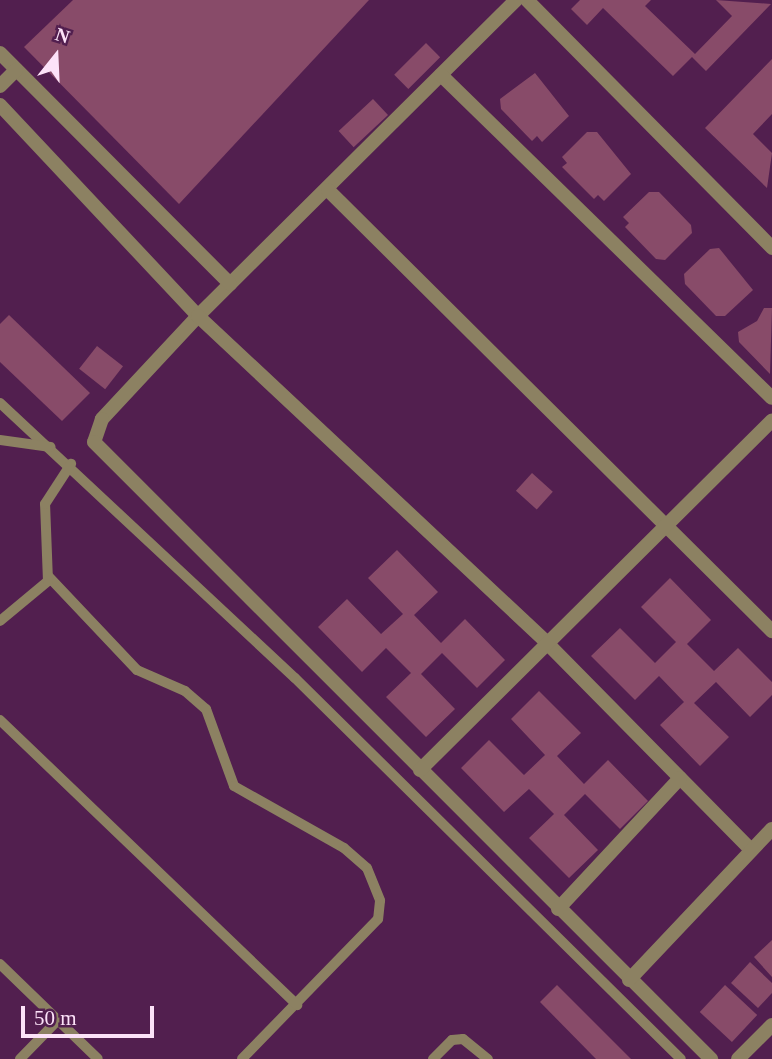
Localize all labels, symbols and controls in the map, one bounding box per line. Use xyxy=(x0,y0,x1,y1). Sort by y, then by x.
north arrow xyxy=(21,21,91,91)
text: N xyxy=(53,23,72,48)
scale bar xyxy=(24,992,158,1036)
text: 50 m xyxy=(34,1006,77,1030)

